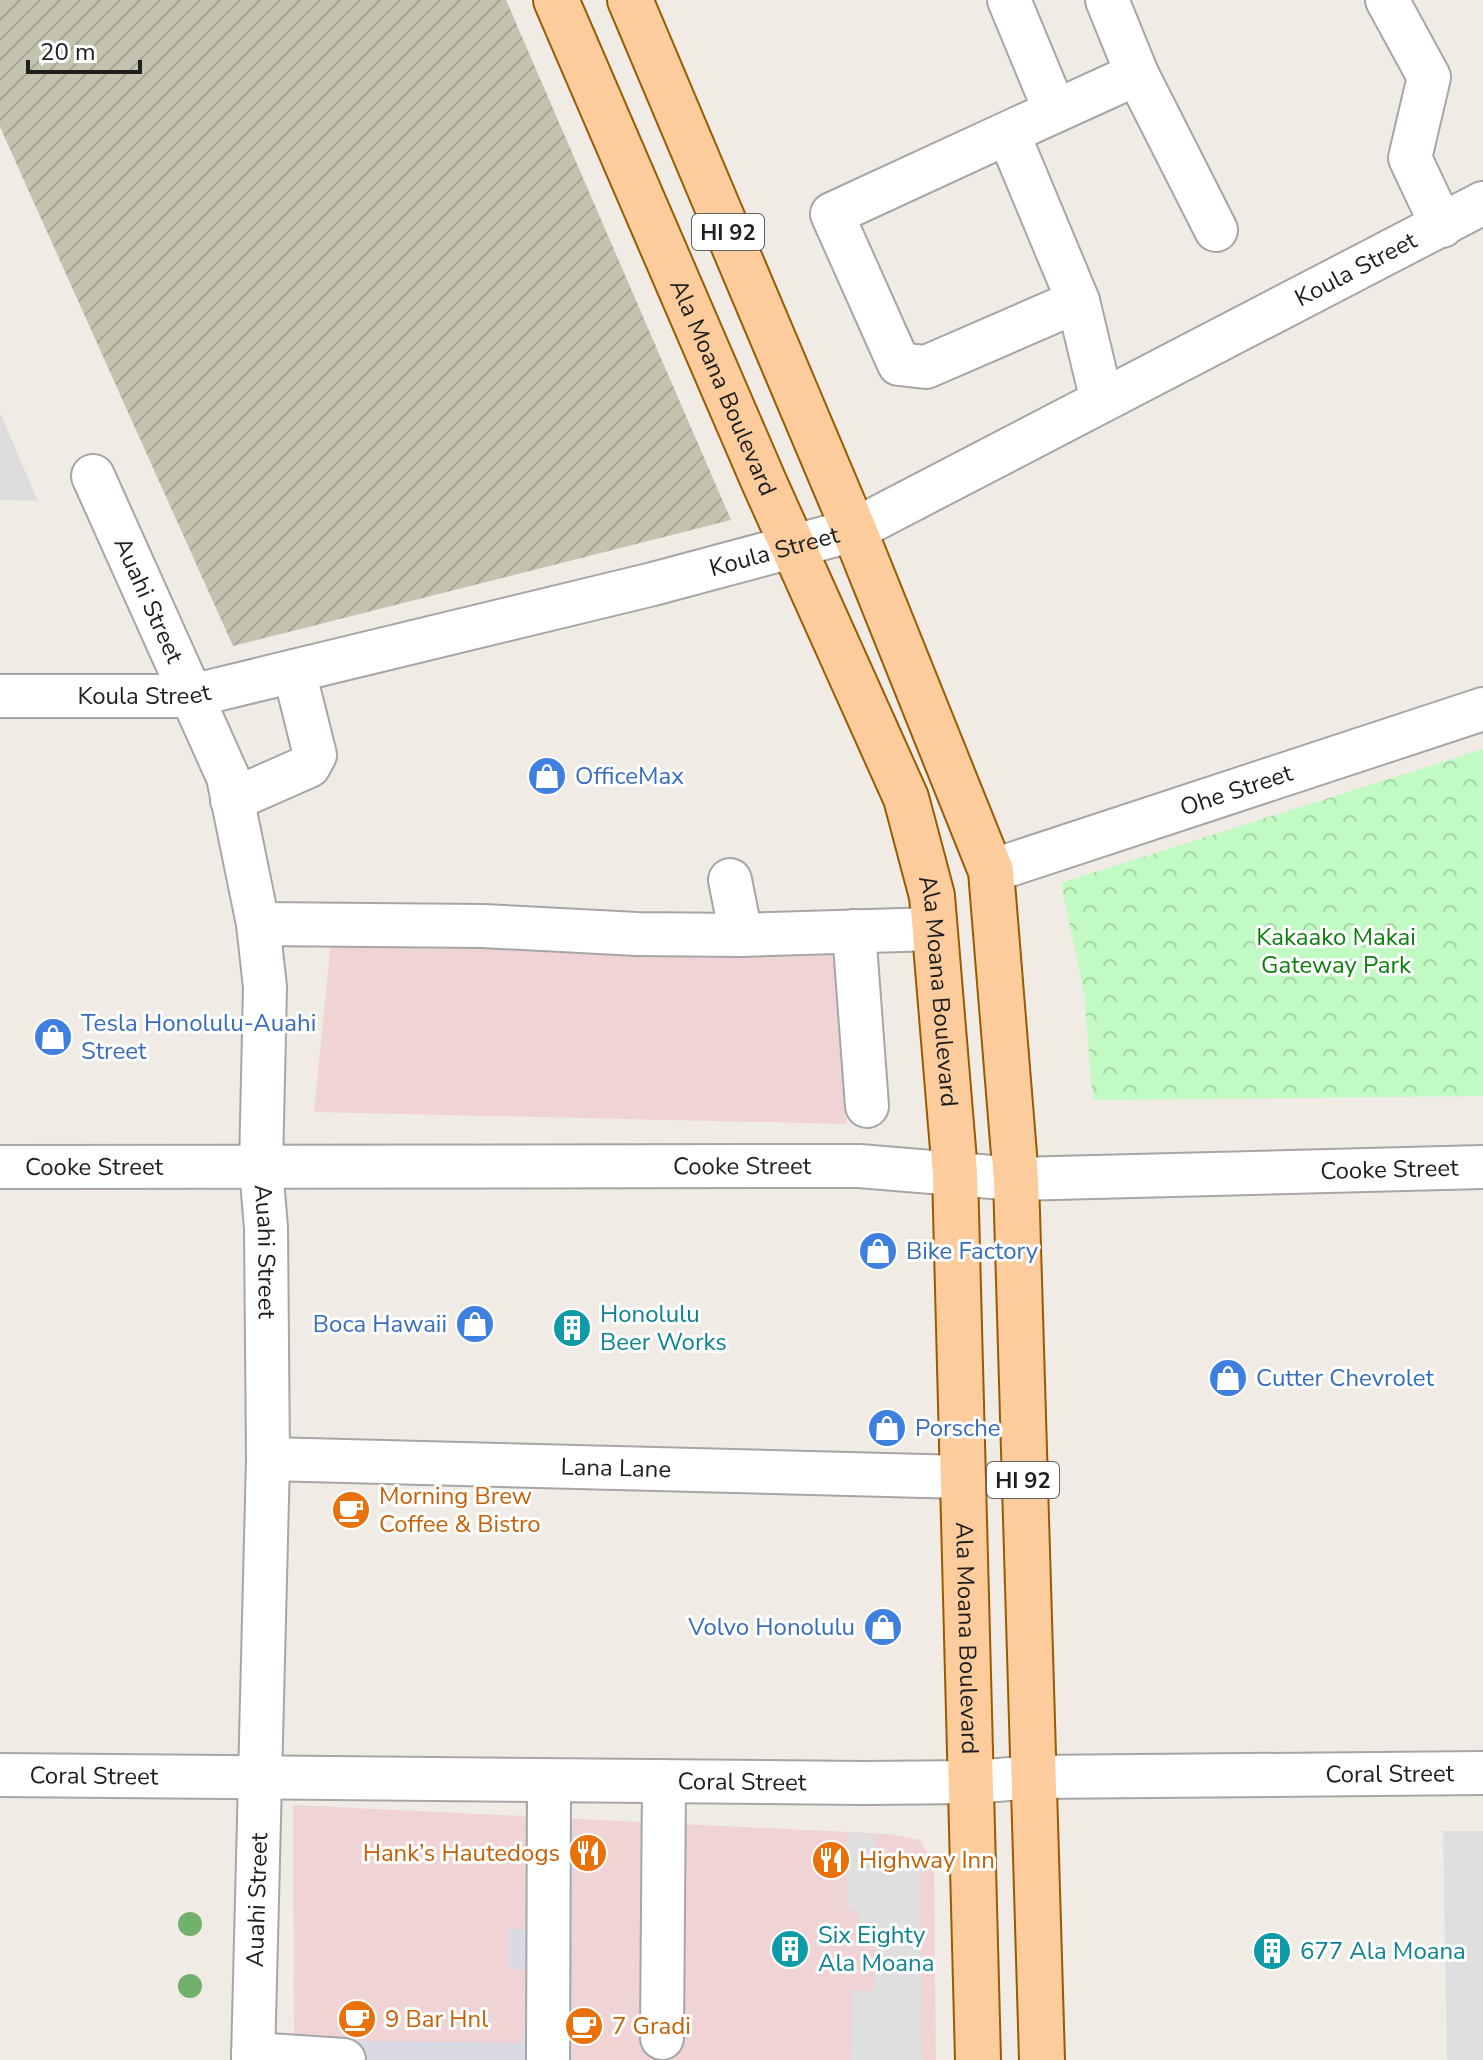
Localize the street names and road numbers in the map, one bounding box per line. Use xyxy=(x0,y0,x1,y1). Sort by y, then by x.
road number: HI 92 xyxy=(692,214,764,250)
street label: Koula Street xyxy=(1289,224,1423,314)
street label: Ala Moana Boulevard xyxy=(662,274,784,501)
street label: Koula Street xyxy=(706,519,843,584)
street label: Auahi Street xyxy=(107,532,191,669)
street label: Koula Street xyxy=(77,676,214,712)
street label: Ohe Street xyxy=(1176,757,1297,824)
street label: Ala Moana Boulevard xyxy=(911,871,965,1108)
street label: Cooke Street xyxy=(673,1150,812,1182)
street label: Cooke Street xyxy=(25,1151,164,1183)
street label: Cooke Street xyxy=(1320,1152,1459,1187)
street label: Auahi Street xyxy=(246,1183,283,1319)
street label: Lana Lane xyxy=(560,1451,672,1485)
road number: HI 92 xyxy=(987,1462,1059,1498)
street label: Ala Moana Boulevard xyxy=(948,1521,986,1755)
street label: Coral Street xyxy=(1325,1757,1455,1790)
street label: Coral Street xyxy=(29,1759,159,1792)
street label: Coral Street xyxy=(677,1765,807,1798)
street label: Auahi Street xyxy=(239,1832,275,1968)

